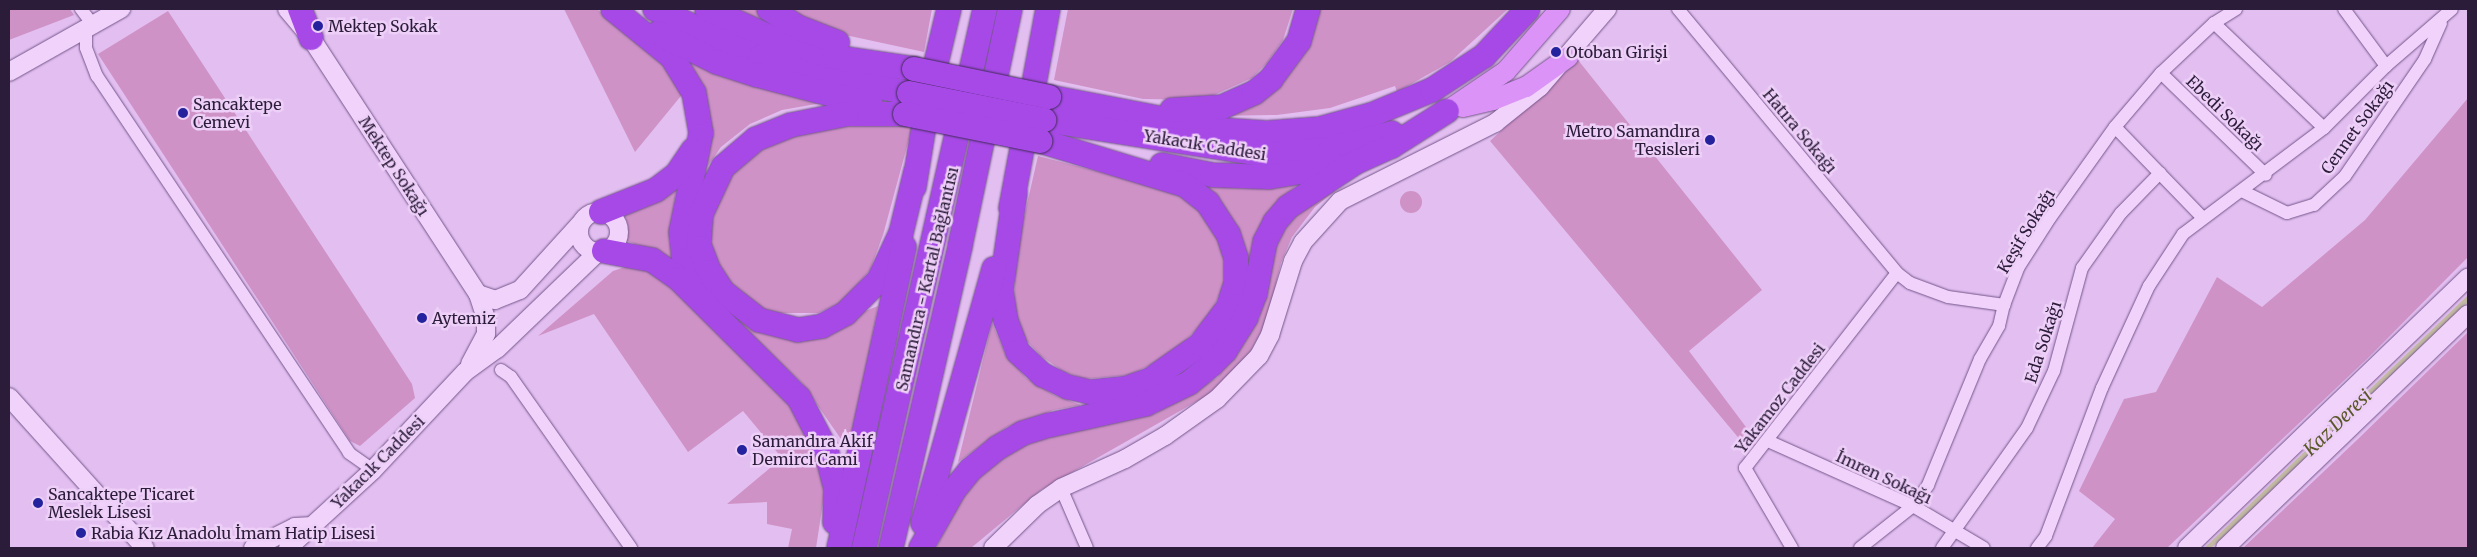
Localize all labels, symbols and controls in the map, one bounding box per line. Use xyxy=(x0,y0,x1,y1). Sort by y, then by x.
place label: Mektep Sokak xyxy=(328,16,438,36)
marker: Mektep Sokak xyxy=(312,20,324,32)
place label: Otoban Girişi xyxy=(1566,42,1668,62)
marker: Otoban Girişi xyxy=(1550,46,1562,58)
street label: Ebedi Sokağı xyxy=(2182,71,2268,155)
street label: Cennet Sokağı xyxy=(2317,77,2397,177)
street label: Hatıra Sokağı xyxy=(1759,85,1841,177)
place label: Sancaktepe Cemevi xyxy=(193,94,282,132)
marker: Sancaktepe Cemevi xyxy=(177,107,189,119)
street label: Mektep Sokağı xyxy=(355,113,433,219)
place label: Metro Samandıra Tesisleri xyxy=(1566,121,1700,159)
street label: Yakacık Caddesi xyxy=(1142,126,1268,164)
marker: Metro Samandıra Tesisleri xyxy=(1704,134,1716,146)
street label: Samandıra - Kartal Bağlantısı xyxy=(892,165,962,393)
street label: Keşif Sokağı xyxy=(1993,185,2059,277)
street label: Eda Sokağı xyxy=(2021,299,2065,385)
place label: Aytemiz xyxy=(432,308,496,328)
marker: Aytemiz xyxy=(416,312,428,324)
street label: Yakamoz Caddesi xyxy=(1731,339,1829,457)
water label: Kaz Deresi xyxy=(2300,385,2376,461)
street label: Yakacık Caddesi xyxy=(327,411,429,513)
place label: Samandıra Akif Demirci Cami xyxy=(752,431,872,469)
marker: Samandıra Akif Demirci Cami xyxy=(736,444,748,456)
street label: İmren Sokağı xyxy=(1833,446,1935,508)
place label: Sancaktepe Ticaret Meslek Lisesi xyxy=(48,484,195,522)
marker: Sancaktepe Ticaret Meslek Lisesi xyxy=(32,497,44,509)
place label: Rabia Kız Anadolu İmam Hatip Lisesi xyxy=(91,523,375,543)
marker: Rabia Kız Anadolu İmam Hatip Lisesi xyxy=(75,527,87,539)

